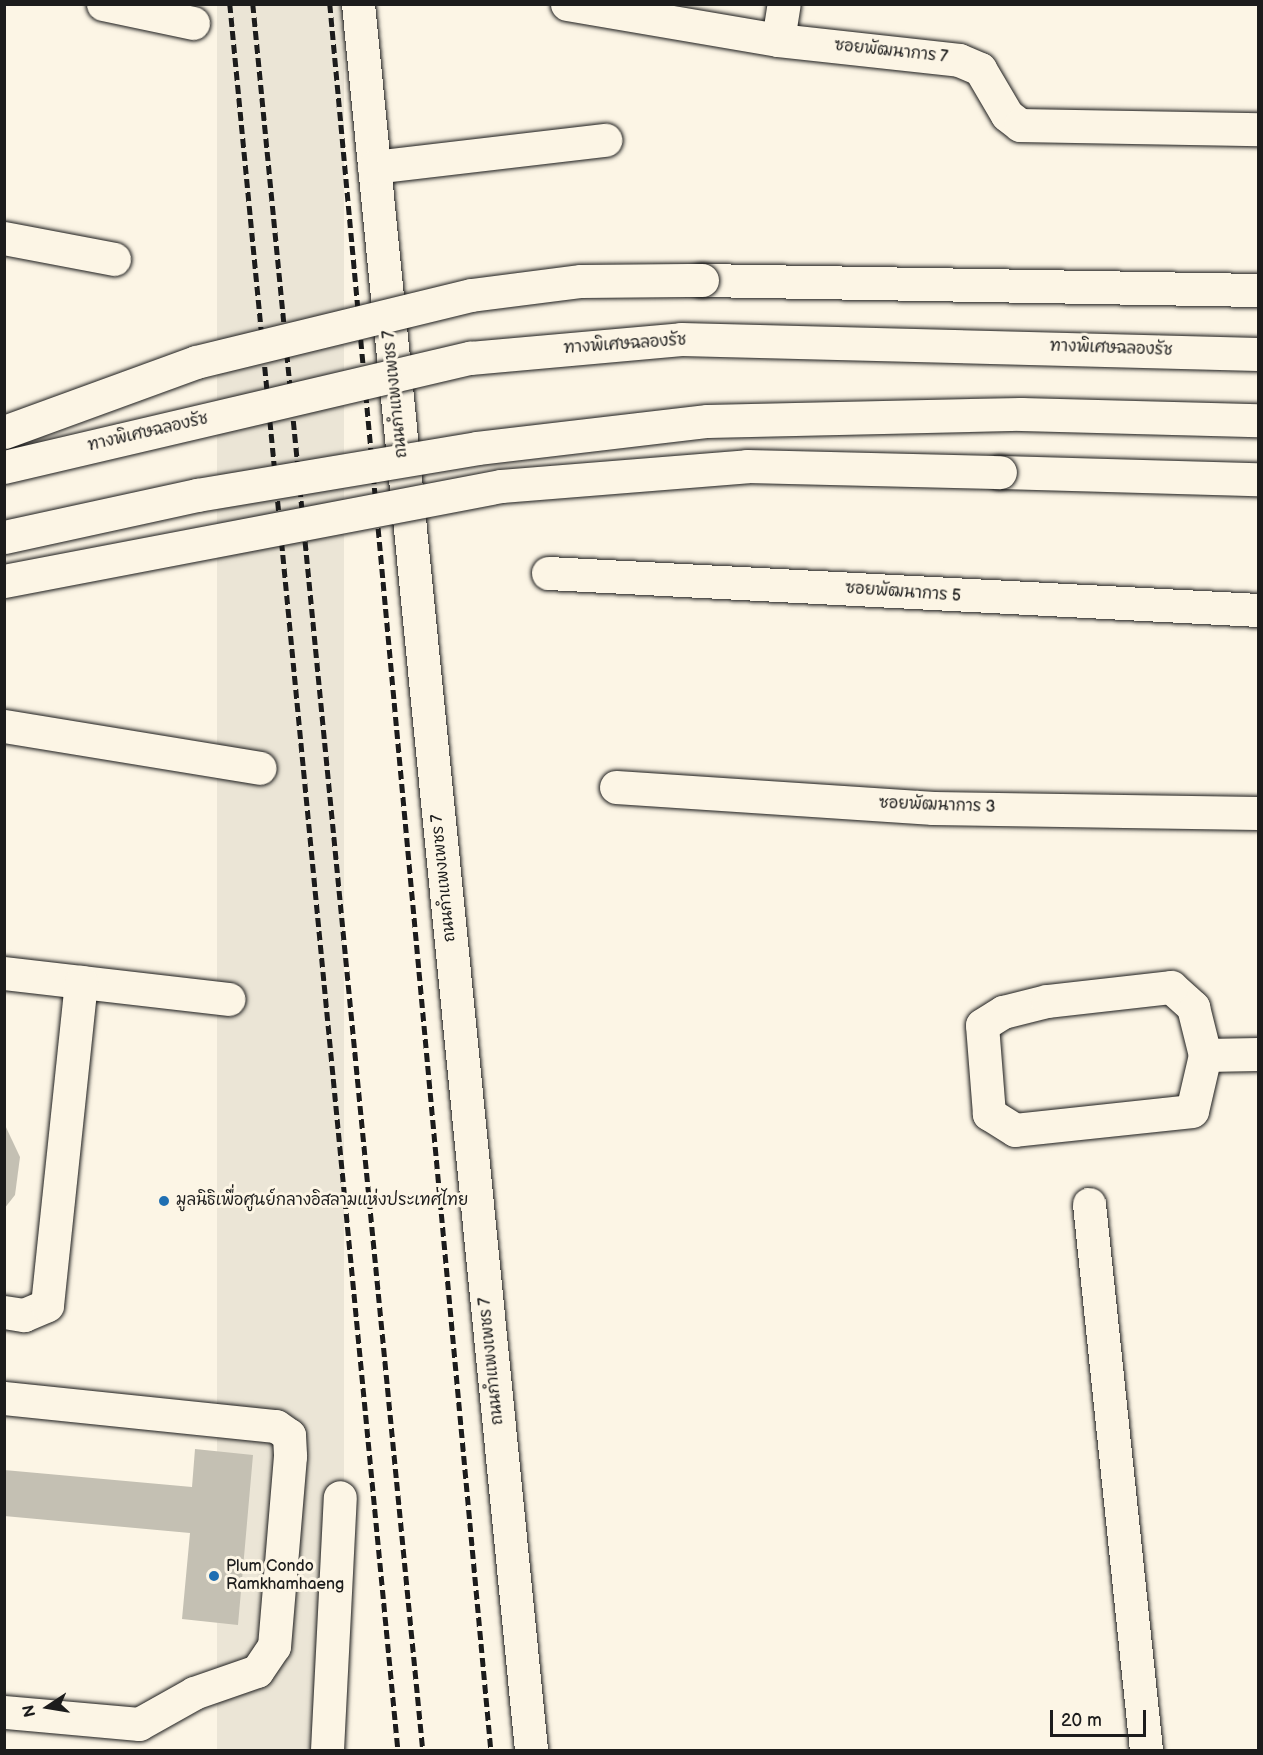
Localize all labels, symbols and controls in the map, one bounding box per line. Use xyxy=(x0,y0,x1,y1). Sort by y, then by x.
street label: ซอยพัฒนาการ 7 xyxy=(833,36,949,68)
street label: ถนนกำแพงเพชร 7 xyxy=(380,329,412,459)
street label: ทางพิเศษฉลองรัช xyxy=(563,331,687,359)
street label: ทางพิเศษฉลองรัช xyxy=(1049,337,1173,361)
street label: ทางพิเศษฉลองรัช xyxy=(86,410,210,456)
street label: ซอยพัฒนาการ 5 xyxy=(845,579,961,607)
street label: ซอยพัฒนาการ 3 xyxy=(878,794,996,818)
street label: ถนนกำแพงเพชร 7 xyxy=(428,813,460,943)
place label: มูลนิธิเพื่อศูนย์กลางอิสลามแห่งประเทศไทย xyxy=(176,1191,468,1211)
marker: มูลนิธิเพื่อศูนย์กลางอิสลามแห่งประเทศไทย xyxy=(157,1194,171,1208)
street label: ถนนกำแพงเพชร 7 xyxy=(476,1296,508,1426)
place label: Plum Condo Ramkhamhaeng xyxy=(226,1557,344,1595)
marker: Plum Condo Ramkhamhaeng xyxy=(207,1569,221,1583)
north arrow xyxy=(18,1677,78,1737)
scale bar xyxy=(1053,1698,1149,1736)
text: N xyxy=(19,1703,40,1719)
text: 20 m xyxy=(1061,1710,1102,1731)

